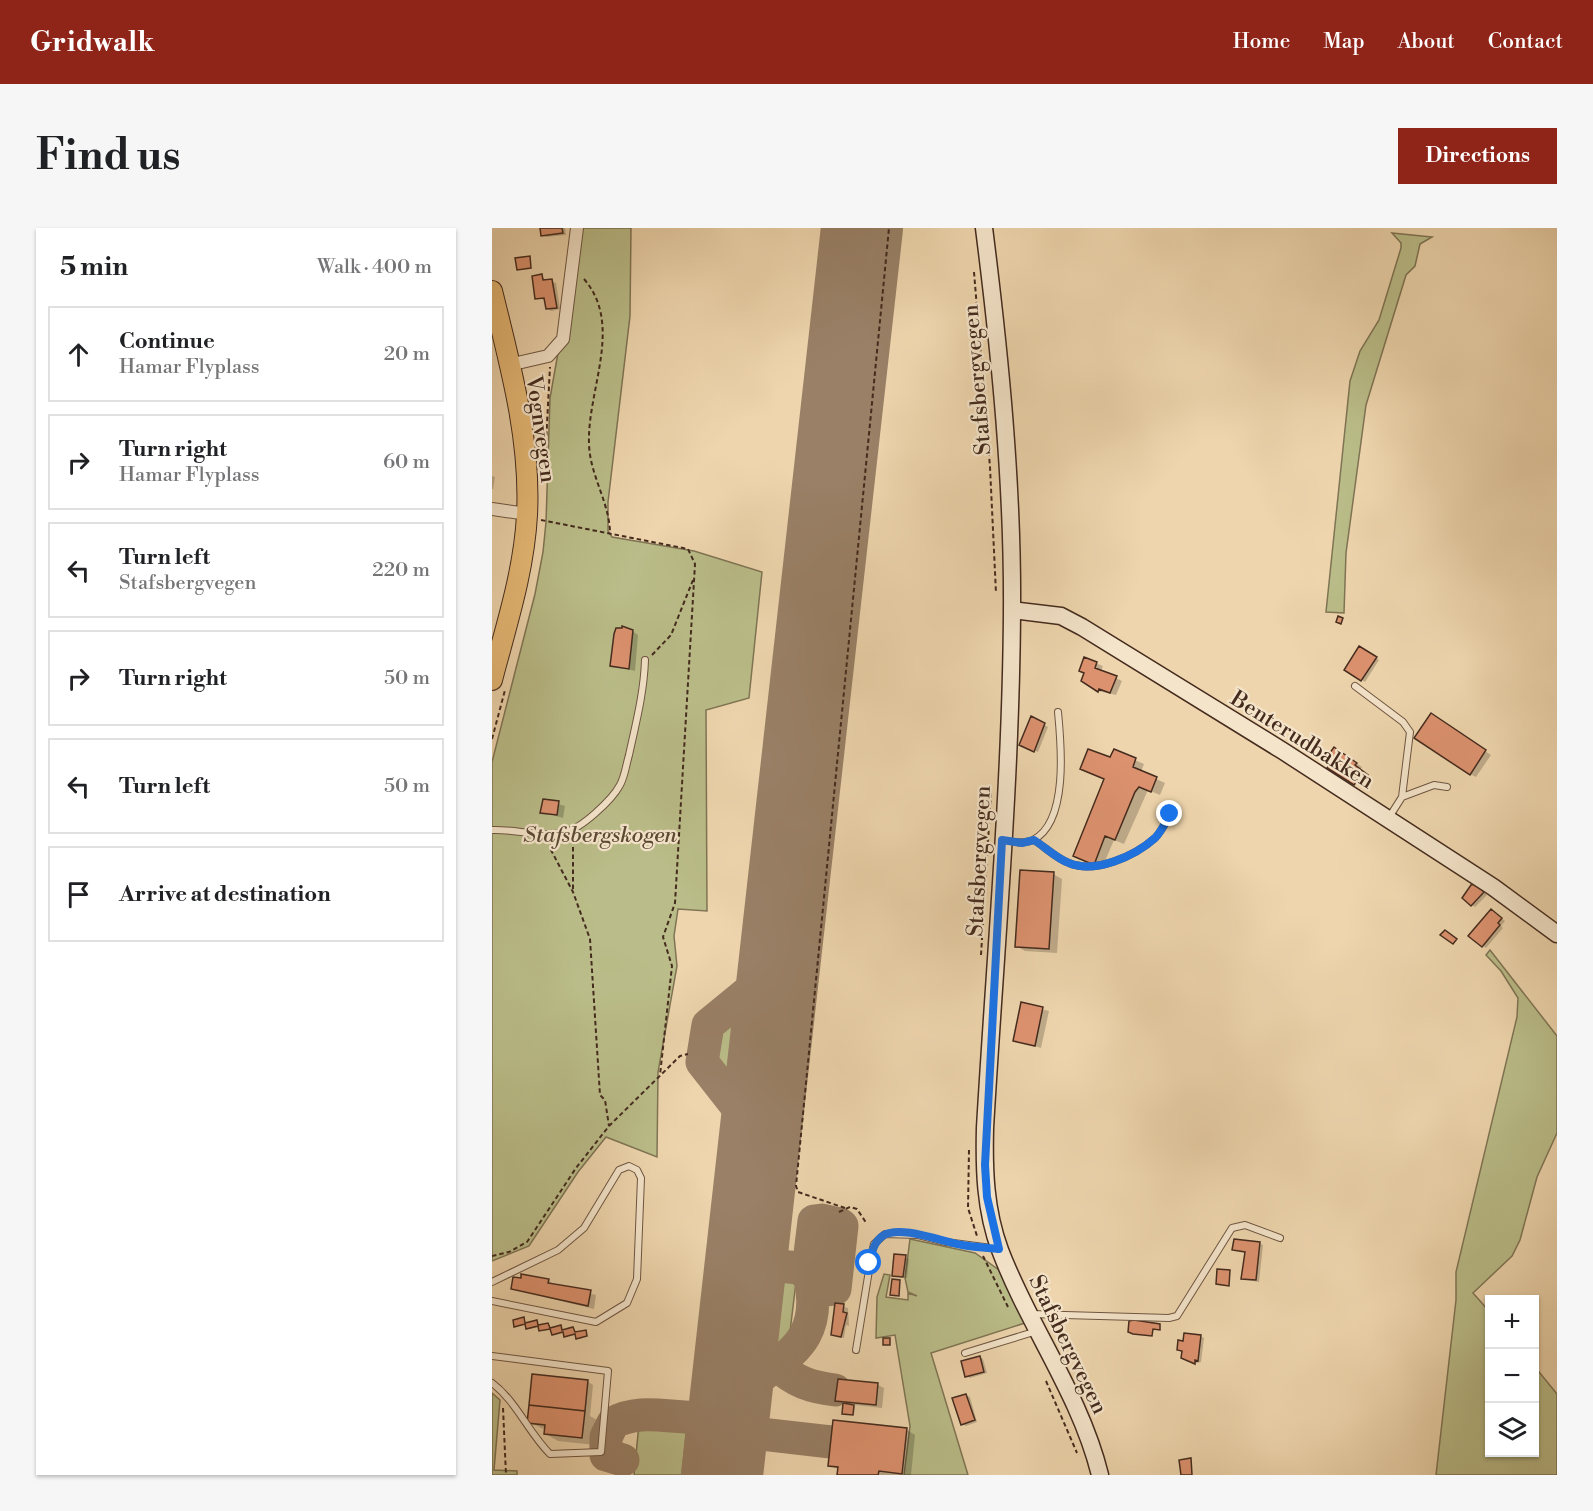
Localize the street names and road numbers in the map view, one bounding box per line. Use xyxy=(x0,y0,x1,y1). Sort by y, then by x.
street label: Stafsbergvegen xyxy=(957,303,998,456)
street label: Vognvegen xyxy=(520,373,561,484)
street label: Benterudbakken xyxy=(1225,685,1379,795)
street label: Stafsbergvegen xyxy=(962,785,997,937)
street label: Stafsbergvegen xyxy=(1022,1271,1113,1418)

